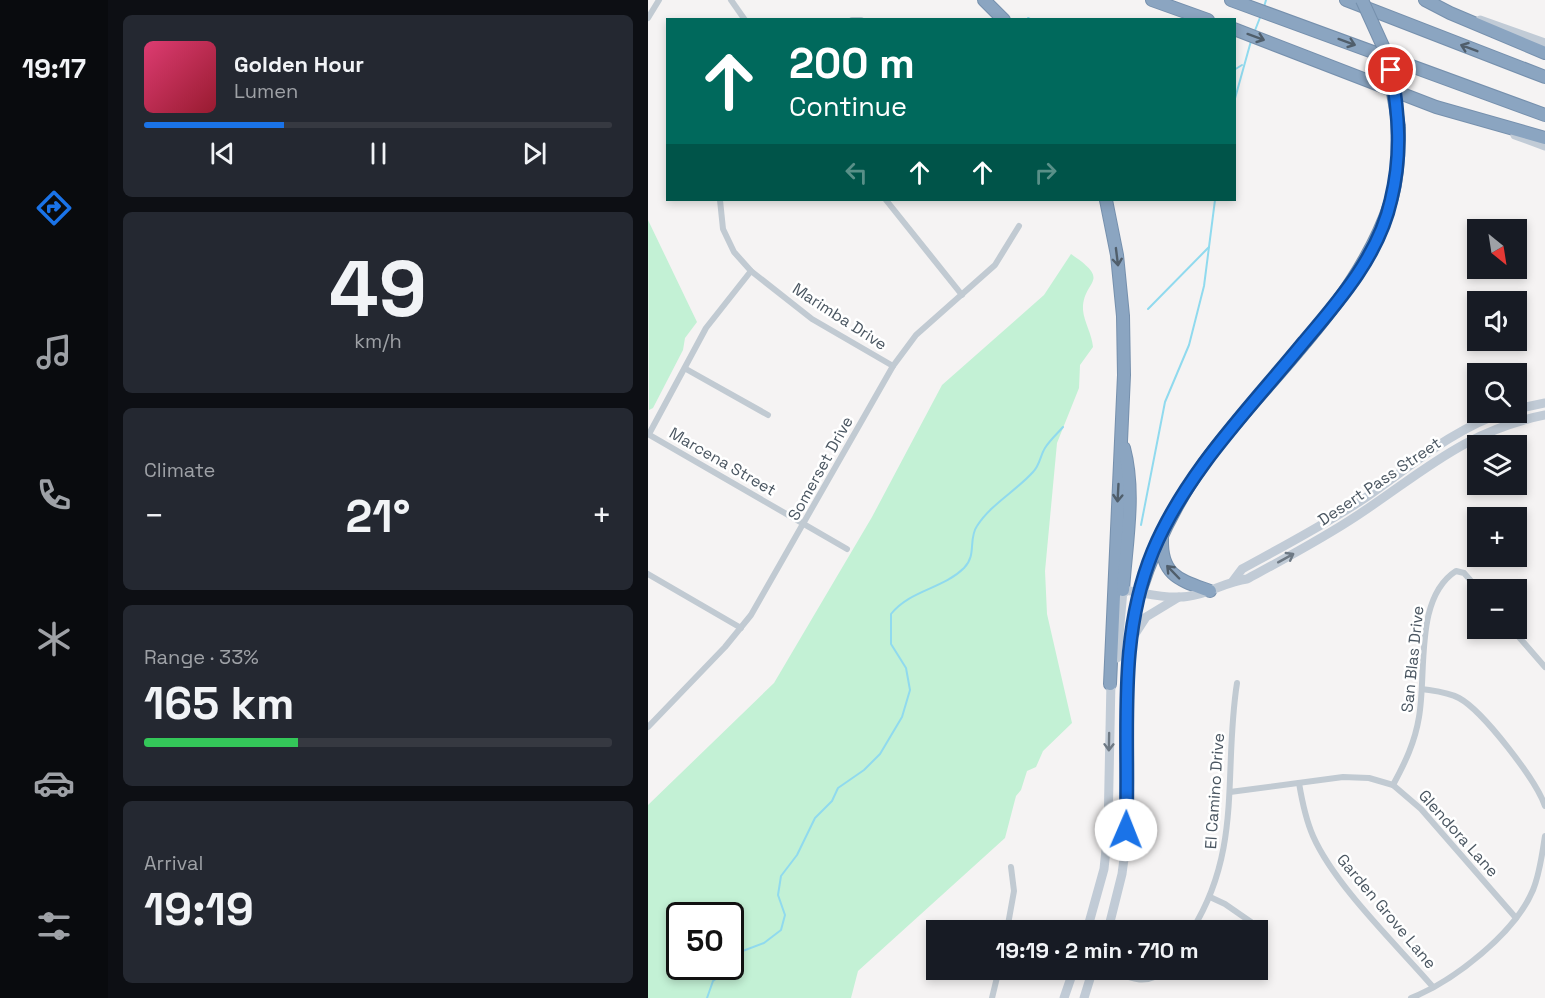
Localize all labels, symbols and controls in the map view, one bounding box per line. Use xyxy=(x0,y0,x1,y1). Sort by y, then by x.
one-way arrow xyxy=(1246,33,1265,44)
text: 200 m xyxy=(789,37,915,90)
one-way arrow xyxy=(1337,38,1356,49)
icon: ahead xyxy=(690,42,768,120)
one-way arrow xyxy=(1460,42,1479,53)
pin xyxy=(1365,44,1416,95)
text: Golden Hour xyxy=(234,50,364,78)
text: 19:17 xyxy=(22,51,86,86)
icon: arrive xyxy=(1374,53,1407,86)
text: Lumen xyxy=(234,78,298,104)
text: Continue xyxy=(789,89,907,124)
icon: previous xyxy=(206,137,239,170)
icon: pause xyxy=(362,137,395,170)
icon: next xyxy=(518,137,551,170)
icon: left xyxy=(840,156,873,189)
icon: ahead xyxy=(903,156,936,189)
icon: ahead xyxy=(966,156,999,189)
icon: right xyxy=(1029,156,1062,189)
icon: directions xyxy=(33,187,75,229)
north arrow xyxy=(1467,219,1527,279)
map controls xyxy=(1467,219,1527,639)
text: 49 xyxy=(329,239,427,339)
one-way arrow xyxy=(1111,246,1122,266)
street label: Marimba Drive xyxy=(788,278,891,355)
button: sound xyxy=(1467,291,1527,351)
text: km/h xyxy=(354,328,402,354)
icon: music xyxy=(33,331,75,373)
button: search xyxy=(1467,363,1527,423)
street label: Somerset Drive xyxy=(783,412,858,524)
street label: Marcena Street xyxy=(666,422,780,500)
street label: Desert Pass Street xyxy=(1314,432,1445,530)
button: layers xyxy=(1467,435,1527,495)
text: Climate xyxy=(144,457,215,483)
icon: phone xyxy=(33,474,75,516)
one-way arrow xyxy=(1112,483,1123,503)
text: 21° xyxy=(346,488,410,545)
text: − xyxy=(144,495,164,537)
text: + xyxy=(592,495,612,537)
button: + xyxy=(1467,507,1527,567)
one-way arrow xyxy=(1277,552,1294,564)
one-way arrow xyxy=(1166,565,1181,580)
button: − xyxy=(1467,579,1527,639)
street label: San Blas Drive xyxy=(1396,605,1429,714)
icon: climate xyxy=(33,618,75,660)
text: Range · 33% xyxy=(144,644,259,670)
text: 165 km xyxy=(144,675,294,732)
one-way arrow xyxy=(1103,732,1115,752)
street label: El Camino Drive xyxy=(1200,732,1229,850)
icon: car xyxy=(33,762,75,804)
street label: Glendora Lane xyxy=(1414,785,1503,881)
position arrow xyxy=(1094,798,1158,862)
street label: Garden Grove Lane xyxy=(1332,849,1441,973)
text: Arrival xyxy=(144,850,203,876)
text: 19:19 xyxy=(144,881,254,938)
speed limit sign: 50 xyxy=(666,902,744,980)
icon: filters xyxy=(33,905,75,947)
text: 19:19 · 2 min · 710 m xyxy=(996,936,1198,964)

